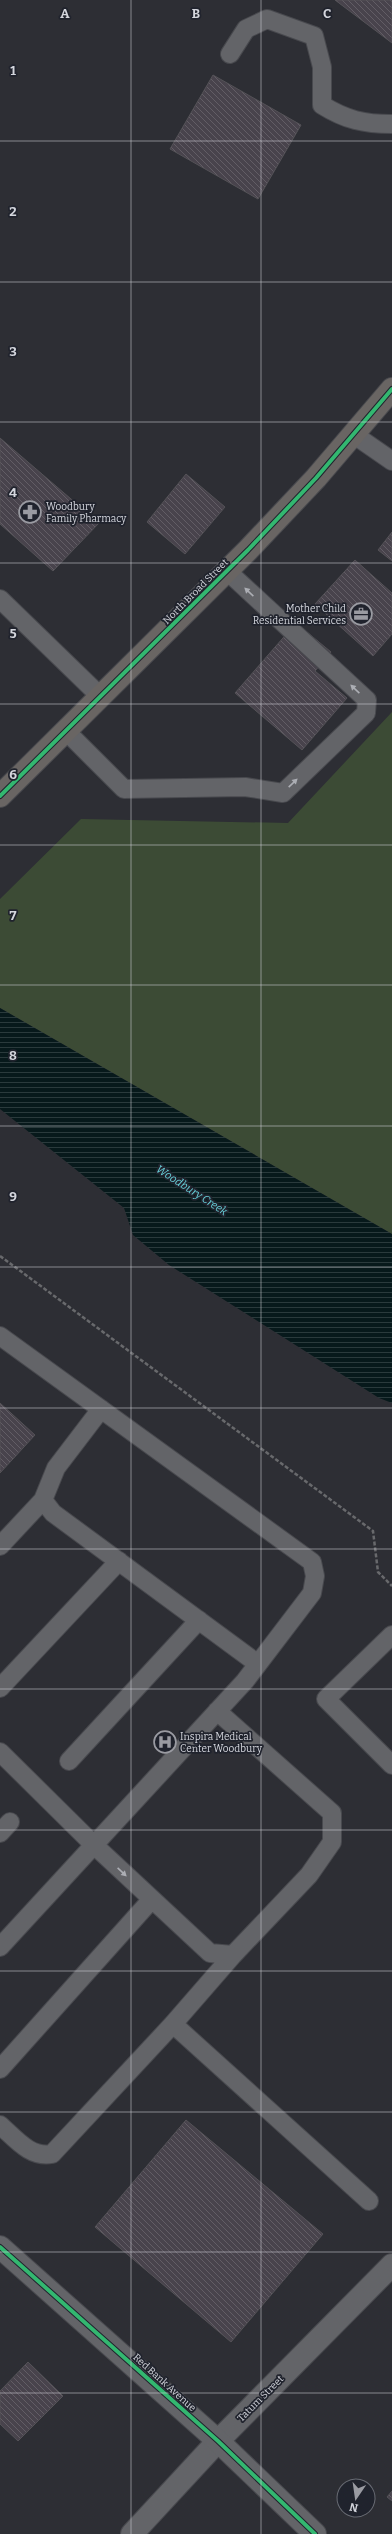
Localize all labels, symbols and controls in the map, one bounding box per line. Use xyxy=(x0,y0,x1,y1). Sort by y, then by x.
text: A xyxy=(60,6,70,21)
text: B xyxy=(192,6,200,21)
text: C xyxy=(323,6,331,21)
text: 1 xyxy=(10,63,16,78)
text: 2 xyxy=(9,204,17,219)
text: 3 xyxy=(9,344,17,359)
text: 4 xyxy=(9,485,17,500)
pharmacy icon: Woodbury Family Pharmacy xyxy=(17,499,43,525)
place label: Woodbury Family Pharmacy xyxy=(46,501,127,525)
street label: North Broad Street xyxy=(161,556,231,627)
one-way arrow xyxy=(244,587,254,596)
office icon: Mother Child Residential Services xyxy=(348,601,374,627)
place label: Mother Child Residential Services xyxy=(253,603,346,627)
text: 5 xyxy=(9,626,17,641)
one-way arrow xyxy=(350,684,360,694)
text: 6 xyxy=(9,767,17,782)
one-way arrow xyxy=(288,778,298,788)
text: 7 xyxy=(10,908,17,923)
text: 8 xyxy=(9,1048,17,1063)
water label: Woodbury Creek xyxy=(154,1163,231,1219)
text: 9 xyxy=(9,1189,17,1204)
hospital icon: Inspira Medical Center Woodbury xyxy=(152,1729,178,1755)
place label: Inspira Medical Center Woodbury xyxy=(180,1731,263,1755)
one-way arrow xyxy=(117,1867,127,1877)
street label: Red Bank Avenue xyxy=(130,2351,198,2414)
street label: Tatum Street xyxy=(235,2373,287,2424)
north arrow xyxy=(336,2478,376,2518)
text: N xyxy=(348,2500,359,2515)

